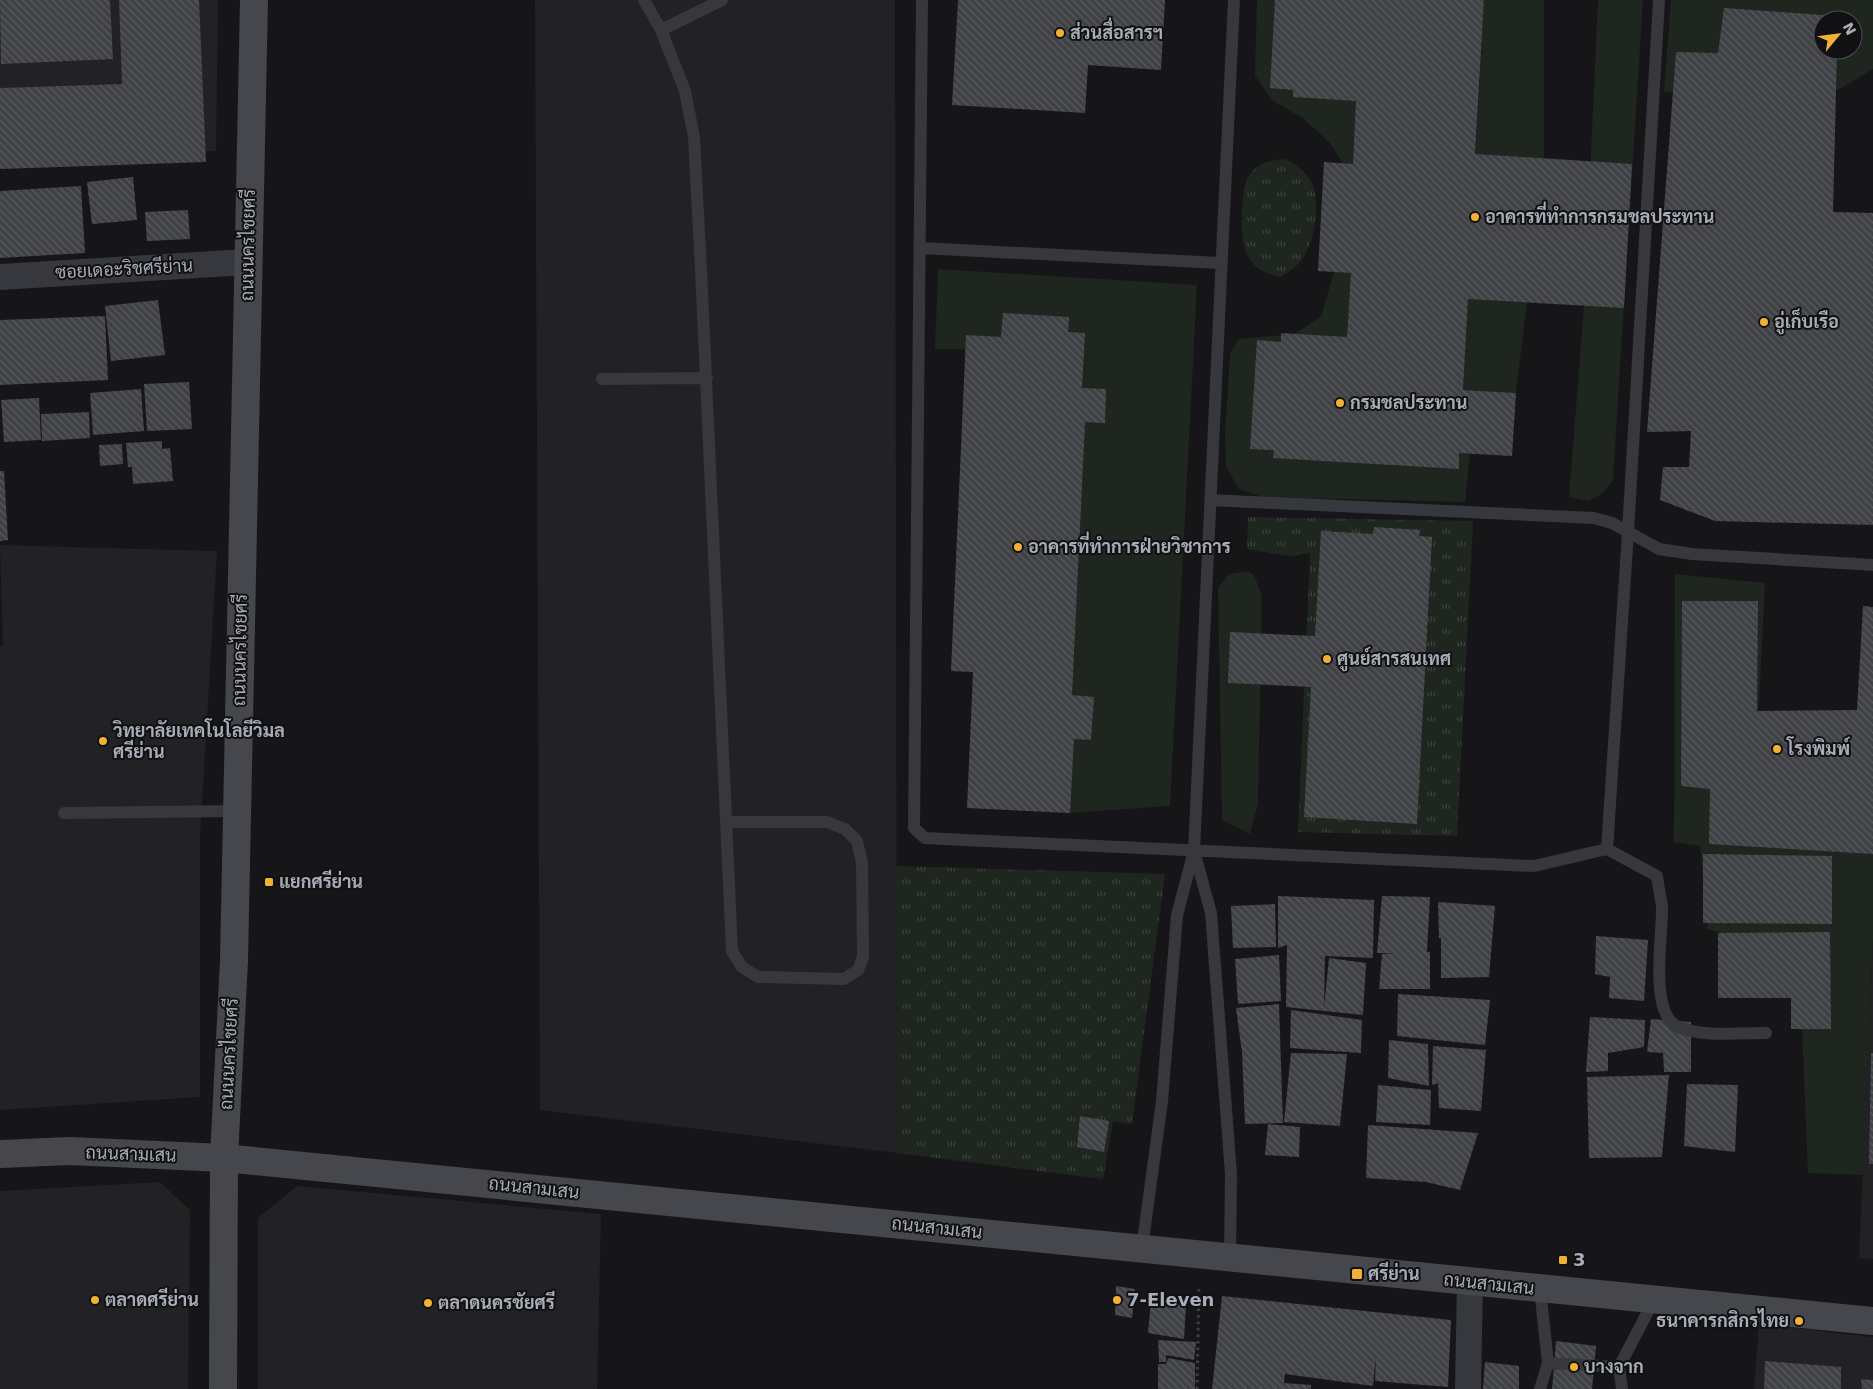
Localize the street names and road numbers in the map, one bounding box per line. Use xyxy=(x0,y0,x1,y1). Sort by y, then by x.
street label: ถนนนครไชยศรี xyxy=(234,188,259,301)
street label: ซอยเดอะริชศรีย่าน xyxy=(54,252,193,283)
street label: ถนนนครไชยศรี xyxy=(226,593,251,706)
street label: ถนนนครไชยศรี xyxy=(213,997,242,1111)
street label: ถนนสามเสน xyxy=(85,1141,177,1166)
street label: ถนนสามเสน xyxy=(488,1172,580,1203)
street label: ถนนสามเสน xyxy=(891,1212,983,1243)
street label: ถนนสามเสน xyxy=(1443,1268,1535,1299)

